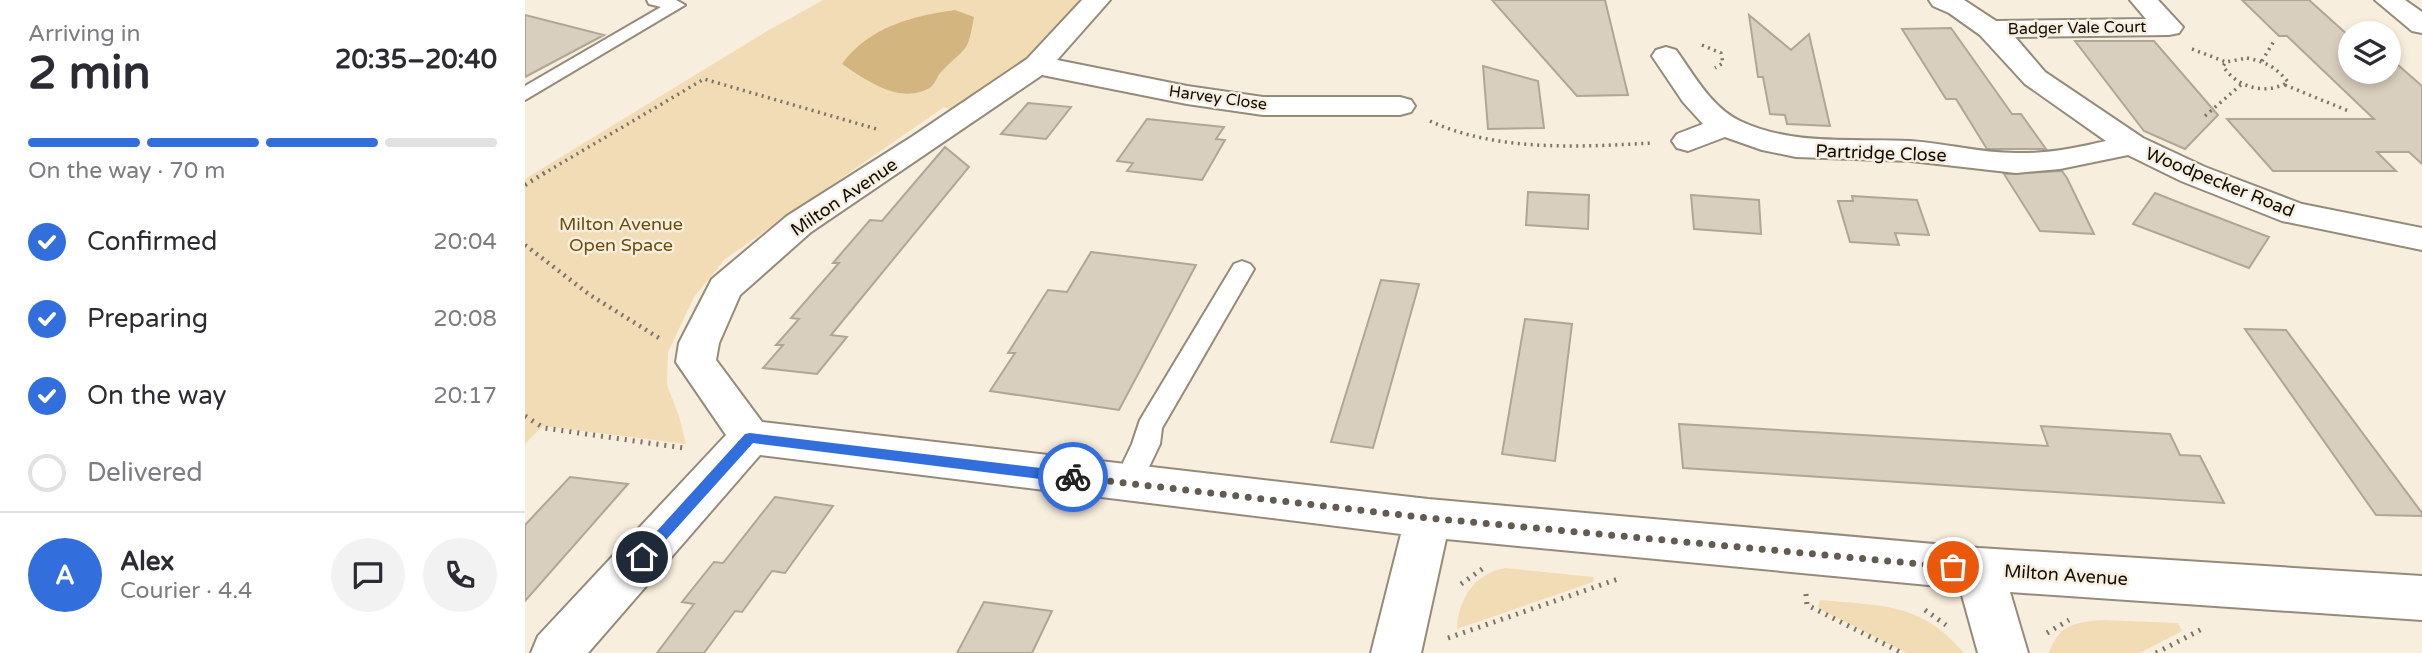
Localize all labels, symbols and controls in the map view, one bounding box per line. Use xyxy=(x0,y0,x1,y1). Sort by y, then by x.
street label: Badger Vale Court xyxy=(2008,17,2146,39)
text: Arriving in xyxy=(28,20,141,48)
map controls xyxy=(2338,21,2401,84)
button: layers xyxy=(2338,21,2401,84)
text: 20:35–20:40 xyxy=(335,44,497,75)
text: 2 min xyxy=(28,46,151,101)
street label: Harvey Close xyxy=(1168,81,1268,115)
street label: Partridge Close xyxy=(1815,140,1947,166)
street label: Woodpecker Road xyxy=(2142,142,2298,222)
street label: Milton Avenue xyxy=(786,153,902,241)
text: On the way · 70 m xyxy=(28,157,225,185)
park label: Milton Avenue Open Space xyxy=(559,213,683,256)
icon: check xyxy=(28,223,66,261)
text: Confirmed xyxy=(87,226,217,257)
text: 20:04 xyxy=(433,228,497,256)
icon: check xyxy=(28,300,66,338)
text: Preparing xyxy=(87,303,208,334)
text: 20:08 xyxy=(433,305,497,333)
icon: check xyxy=(28,377,66,415)
text: On the way xyxy=(87,380,227,411)
text: 20:17 xyxy=(433,382,497,410)
courier xyxy=(1038,442,1108,512)
text: Delivered xyxy=(87,457,203,488)
icon: bike xyxy=(1054,458,1092,496)
pin xyxy=(612,527,672,587)
pin xyxy=(1923,537,1983,597)
button: chat xyxy=(331,538,405,612)
button: phone xyxy=(423,538,497,612)
icon: home xyxy=(623,538,661,576)
text: Alex xyxy=(120,546,174,577)
icon: bag xyxy=(1934,548,1972,586)
text: A xyxy=(55,560,75,591)
street label: Milton Avenue xyxy=(2003,560,2129,590)
text: Courier · 4.4 xyxy=(120,577,252,605)

